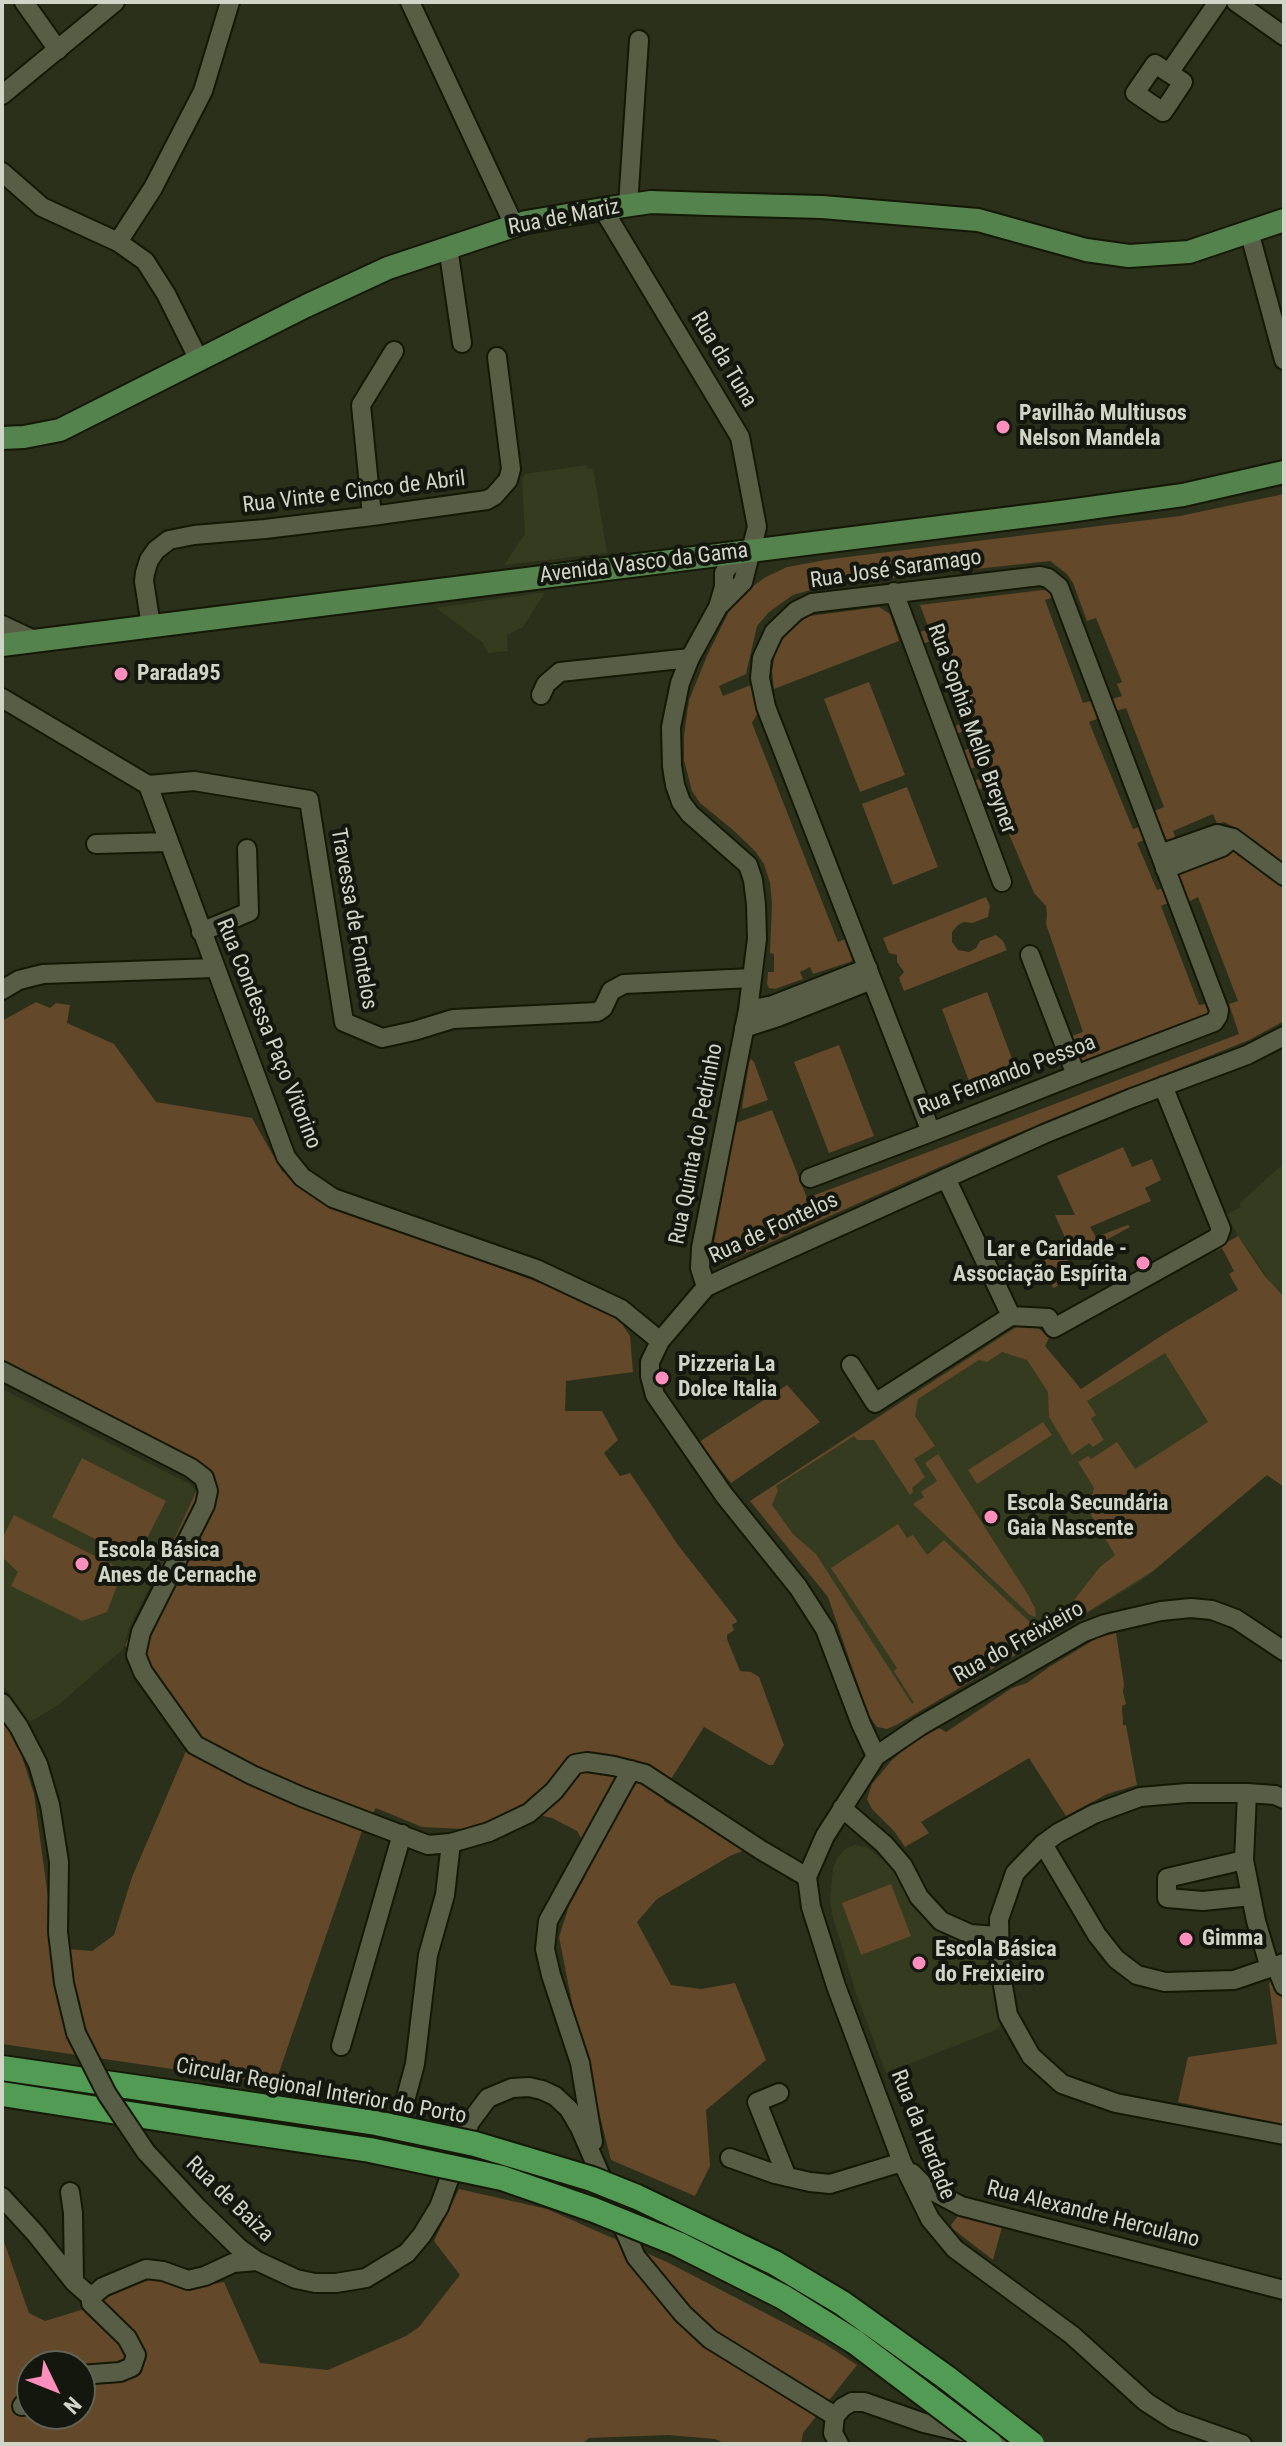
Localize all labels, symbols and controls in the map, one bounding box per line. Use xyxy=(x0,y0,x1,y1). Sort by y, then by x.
street label: Rua de Mariz xyxy=(506,194,622,242)
street label: Rua da Tuna xyxy=(684,307,762,413)
place label: Pavilhão Multiusos Nelson Mandela xyxy=(1019,401,1187,452)
marker: Pavilhão Multiusos Nelson Mandela xyxy=(994,418,1012,436)
street label: Rua Vinte e Cinco de Abril xyxy=(241,466,467,520)
street label: Avenida Vasco da Gama xyxy=(538,538,750,590)
street label: Rua José Saramago xyxy=(809,545,983,595)
street label: Rua Sophia Mello Breyner xyxy=(921,621,1021,837)
place label: Parada95 xyxy=(137,661,221,687)
marker: Parada95 xyxy=(112,665,130,683)
street label: Travessa de Fontelos xyxy=(324,826,382,1012)
street label: Rua Condessa Paço Vitorino xyxy=(210,915,326,1153)
street label: Rua Fernando Pessoa xyxy=(914,1030,1100,1122)
street label: Rua Quinta do Pedrinho xyxy=(665,1041,729,1247)
street label: Rua de Fontelos xyxy=(705,1188,843,1270)
place label: Lar e Caridade - Associação Espírita xyxy=(953,1237,1127,1288)
marker: Lar e Caridade - Associação Espírita xyxy=(1134,1254,1152,1272)
place label: Pizzeria La Dolce Italia xyxy=(678,1352,777,1404)
marker: Pizzeria La Dolce Italia xyxy=(653,1369,671,1387)
place label: Escola Secundária Gaia Nascente xyxy=(1007,1491,1168,1542)
marker: Escola Secundária Gaia Nascente xyxy=(982,1508,1000,1526)
place label: Escola Básica Anes de Cernache xyxy=(98,1538,257,1590)
marker: Escola Básica Anes de Cernache xyxy=(73,1555,91,1573)
street label: Rua do Freixieiro xyxy=(949,1596,1089,1690)
place label: Gimma xyxy=(1202,1926,1263,1952)
marker: Gimma xyxy=(1177,1930,1195,1948)
place label: Escola Básica do Freixieiro xyxy=(935,1937,1057,1988)
marker: Escola Básica do Freixieiro xyxy=(910,1954,928,1972)
street label: Circular Regional Interior do Porto xyxy=(174,2053,468,2131)
street label: Rua da Herdade xyxy=(884,2066,960,2204)
street label: Rua de Baiza xyxy=(180,2152,278,2248)
street label: Rua Alexandre Herculano xyxy=(984,2176,1202,2254)
north arrow xyxy=(16,2350,96,2430)
text: N xyxy=(59,2392,86,2419)

